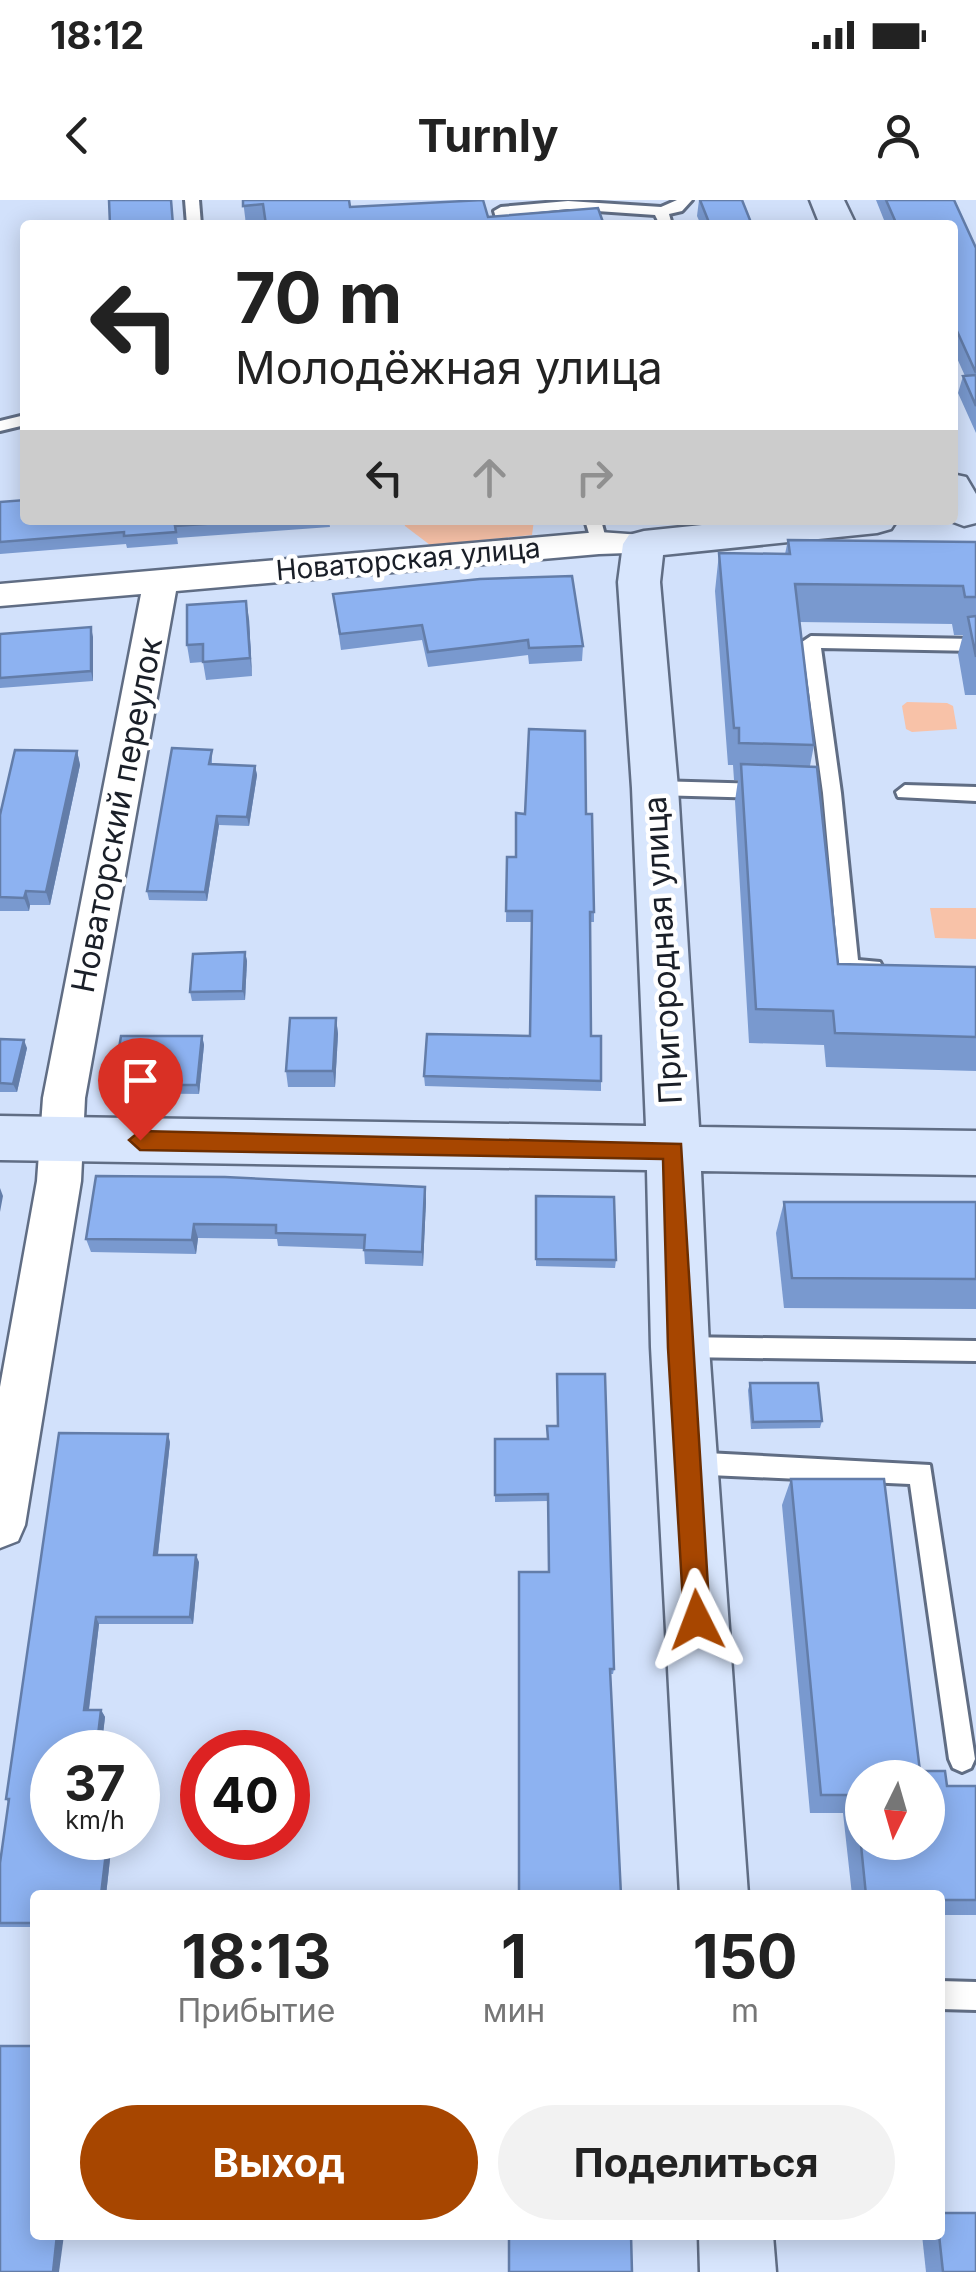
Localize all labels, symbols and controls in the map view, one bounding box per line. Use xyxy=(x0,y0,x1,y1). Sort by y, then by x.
text: 18:12 xyxy=(50,12,144,58)
icon: back xyxy=(50,108,105,163)
text: Turnly xyxy=(417,108,559,163)
icon: person xyxy=(871,108,926,163)
text: 70 m xyxy=(235,255,402,340)
icon: left xyxy=(70,260,200,390)
text: Молодёжная улица xyxy=(235,340,663,395)
icon: left xyxy=(357,450,412,505)
icon: ahead xyxy=(462,450,517,505)
icon: right xyxy=(567,450,622,505)
street label: Новаторская улица xyxy=(274,530,542,588)
street label: Новаторский переулок xyxy=(63,634,170,996)
street label: Пригородная улица xyxy=(635,795,690,1105)
pin xyxy=(98,1038,183,1141)
icon: arrive xyxy=(113,1053,168,1108)
position arrow xyxy=(645,1568,749,1672)
speed limit sign: 40 xyxy=(180,1730,310,1860)
text: 37 xyxy=(64,1753,126,1813)
north arrow xyxy=(845,1760,945,1860)
map controls xyxy=(845,1760,945,1860)
text: km/h xyxy=(65,1805,125,1835)
text: 18:13 xyxy=(182,1920,331,1992)
text: 1 xyxy=(501,1920,527,1992)
text: 150 xyxy=(693,1920,797,1992)
text: Прибытие xyxy=(178,1991,335,2030)
text: мин xyxy=(483,1991,545,2030)
text: m xyxy=(731,1991,759,2030)
button: Выход xyxy=(80,2105,478,2220)
button: Поделиться xyxy=(498,2105,895,2220)

